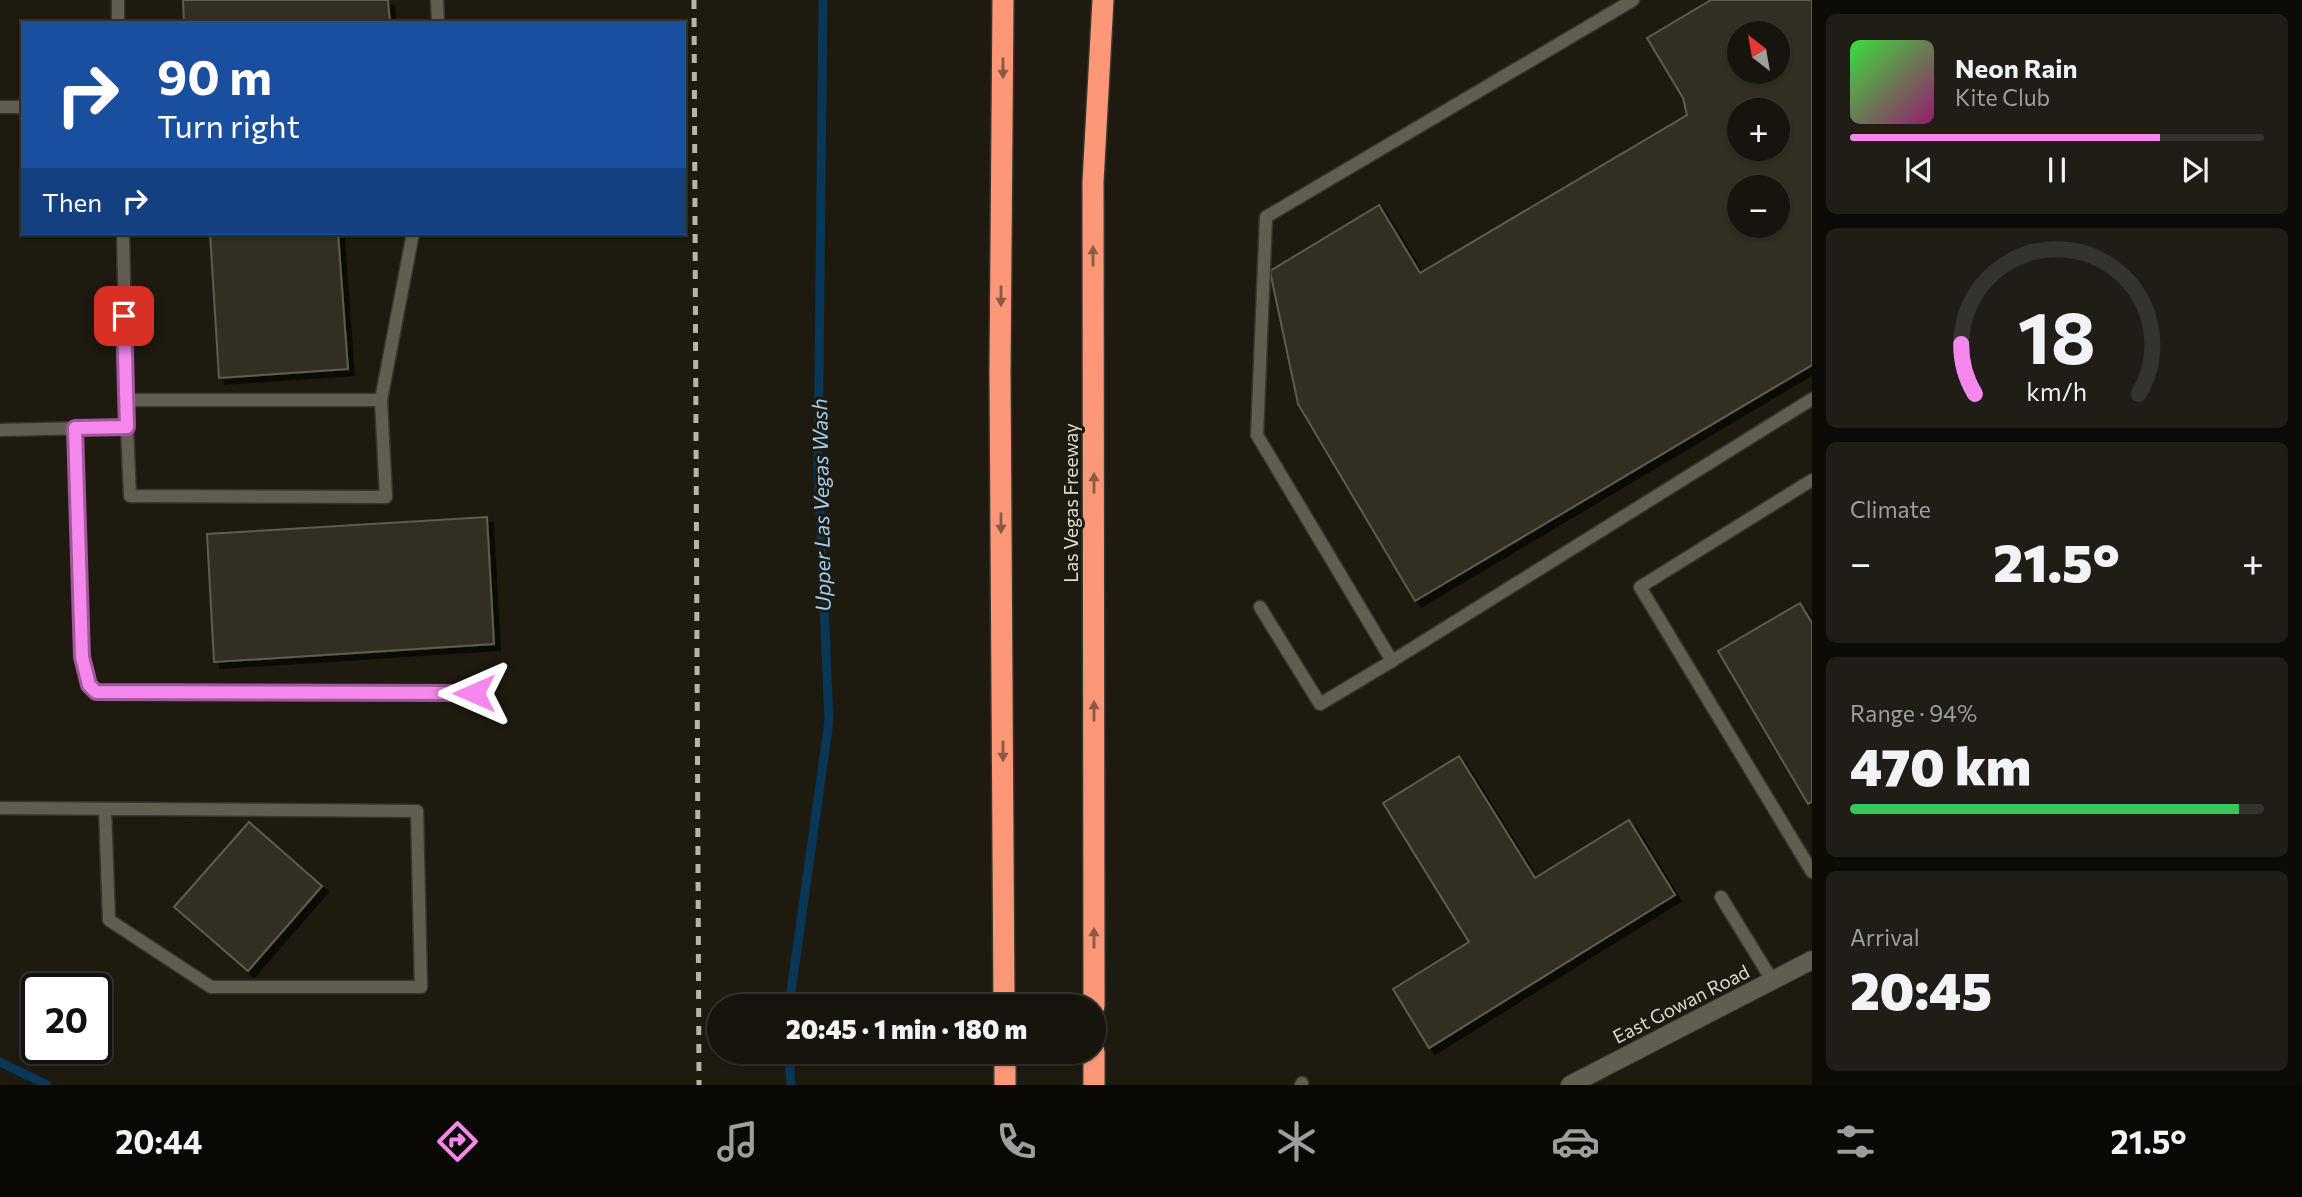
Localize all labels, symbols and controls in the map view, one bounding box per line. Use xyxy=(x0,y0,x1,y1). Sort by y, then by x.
north arrow xyxy=(1727,21,1790,84)
map controls xyxy=(1727,21,1790,238)
text: 90 m xyxy=(157,45,272,105)
icon: right xyxy=(42,49,133,140)
text: Neon Rain xyxy=(1955,52,2078,83)
one-way arrow xyxy=(997,57,1009,79)
text: Kite Club xyxy=(1955,83,2050,111)
button: + xyxy=(1727,98,1790,161)
text: Turn right xyxy=(157,105,300,145)
icon: previous xyxy=(1900,151,1938,189)
icon: pause xyxy=(2038,151,2076,189)
icon: next xyxy=(2176,151,2214,189)
button: − xyxy=(1727,175,1790,238)
icon: right xyxy=(116,182,154,220)
text: Then xyxy=(42,186,102,217)
one-way arrow xyxy=(1087,244,1099,266)
one-way arrow xyxy=(995,285,1007,307)
pin xyxy=(94,286,154,346)
text: 18 xyxy=(2018,291,2096,380)
icon: arrive xyxy=(105,297,143,335)
text: km/h xyxy=(2027,376,2087,406)
water label: Upper Las Vegas Wash xyxy=(806,398,835,612)
street label: Las Vegas Freeway xyxy=(1059,423,1082,583)
one-way arrow xyxy=(1088,472,1100,494)
text: Climate xyxy=(1850,495,1931,523)
one-way arrow xyxy=(995,512,1007,534)
text: 21.5° xyxy=(1993,529,2120,593)
text: − xyxy=(1850,538,1872,585)
text: + xyxy=(2242,538,2264,585)
position arrow xyxy=(437,656,511,730)
one-way arrow xyxy=(1088,699,1100,721)
text: Range · 94% xyxy=(1850,699,1977,727)
text: 470 km xyxy=(1850,733,2031,797)
one-way arrow xyxy=(997,740,1009,762)
text: Arrival xyxy=(1850,923,1920,951)
one-way arrow xyxy=(1088,927,1100,949)
text: 20:45 xyxy=(1850,957,1992,1021)
street label: East Gowan Road xyxy=(1609,959,1753,1048)
speed limit sign: 20 xyxy=(21,973,112,1064)
text: 20:45 · 1 min · 180 m xyxy=(786,1013,1027,1044)
icon: directions xyxy=(433,1117,482,1166)
icon: music xyxy=(713,1117,762,1166)
icon: phone xyxy=(992,1117,1041,1166)
icon: climate xyxy=(1272,1117,1321,1166)
icon: car xyxy=(1551,1117,1600,1166)
icon: filters xyxy=(1831,1117,1880,1166)
text: 20:44 xyxy=(115,1121,202,1161)
text: 21.5° xyxy=(2111,1121,2187,1161)

